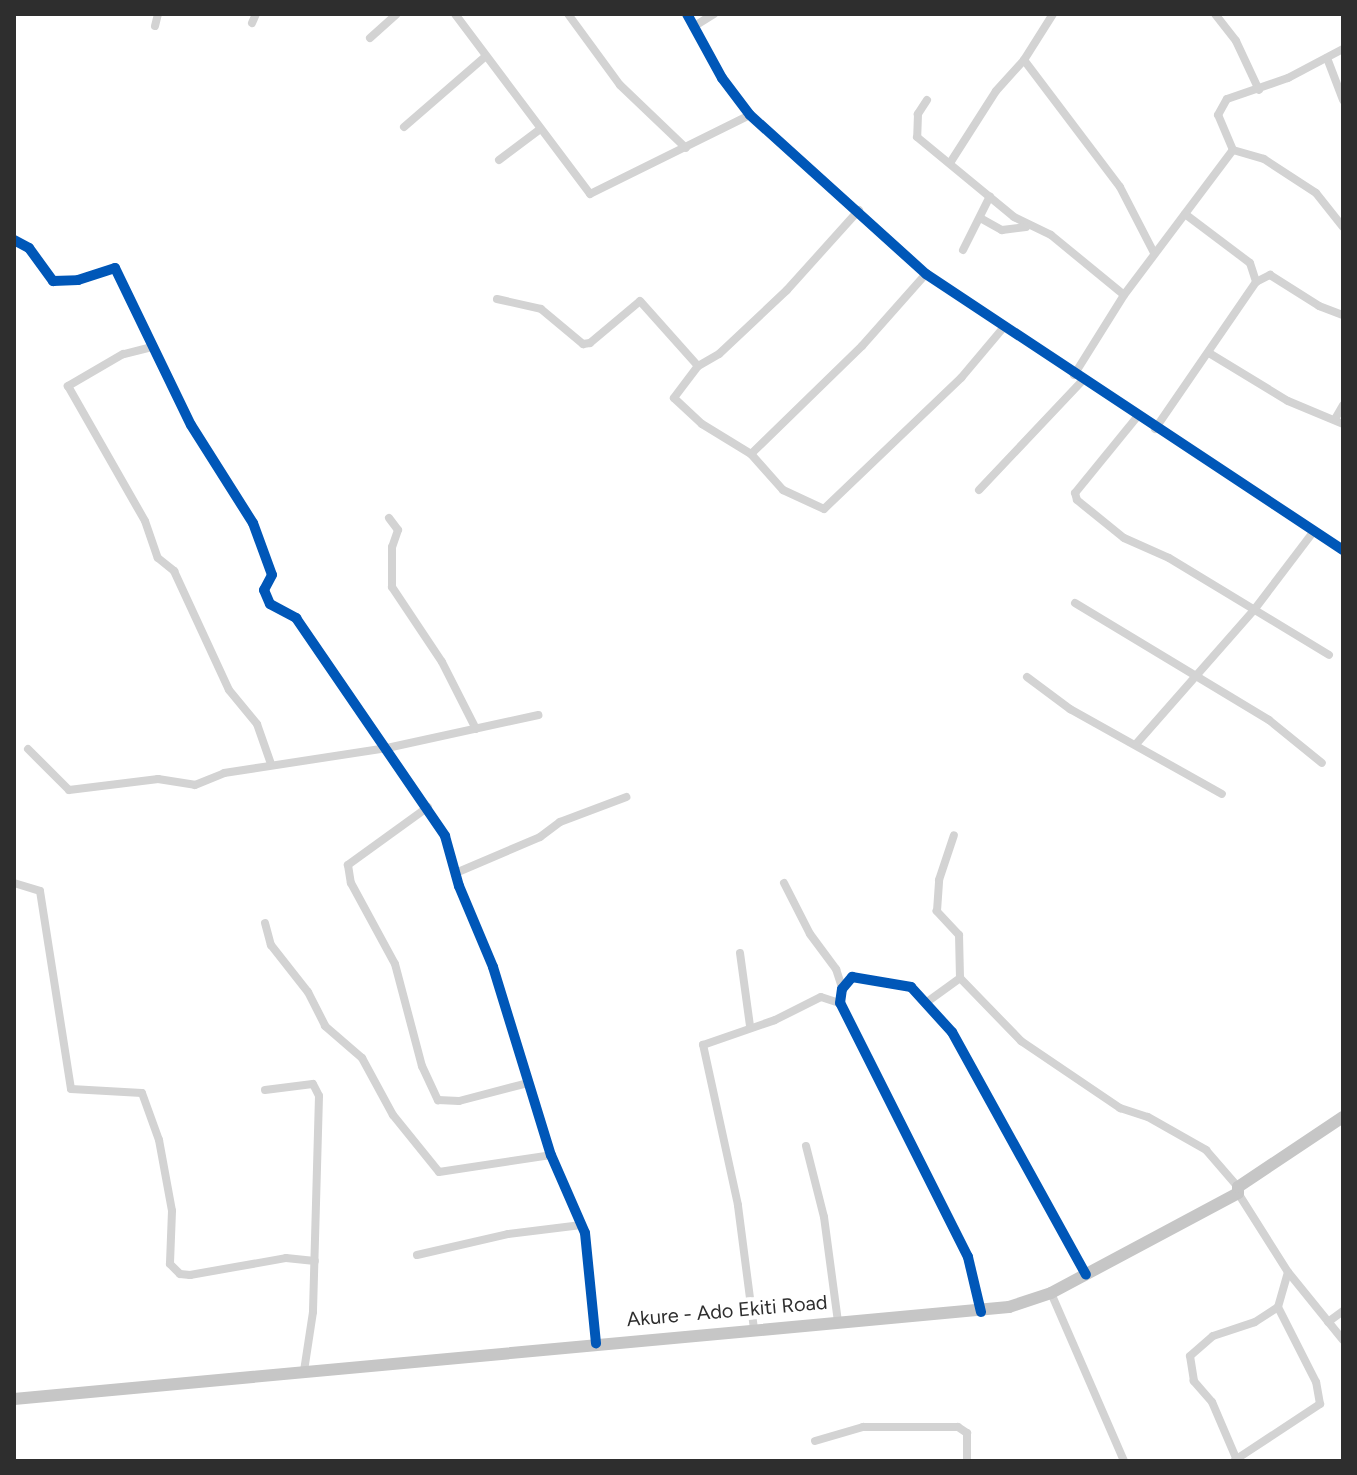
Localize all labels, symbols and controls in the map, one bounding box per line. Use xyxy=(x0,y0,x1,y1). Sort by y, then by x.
street label: Akure - Ado Ekiti Road xyxy=(626,1290,828,1332)

